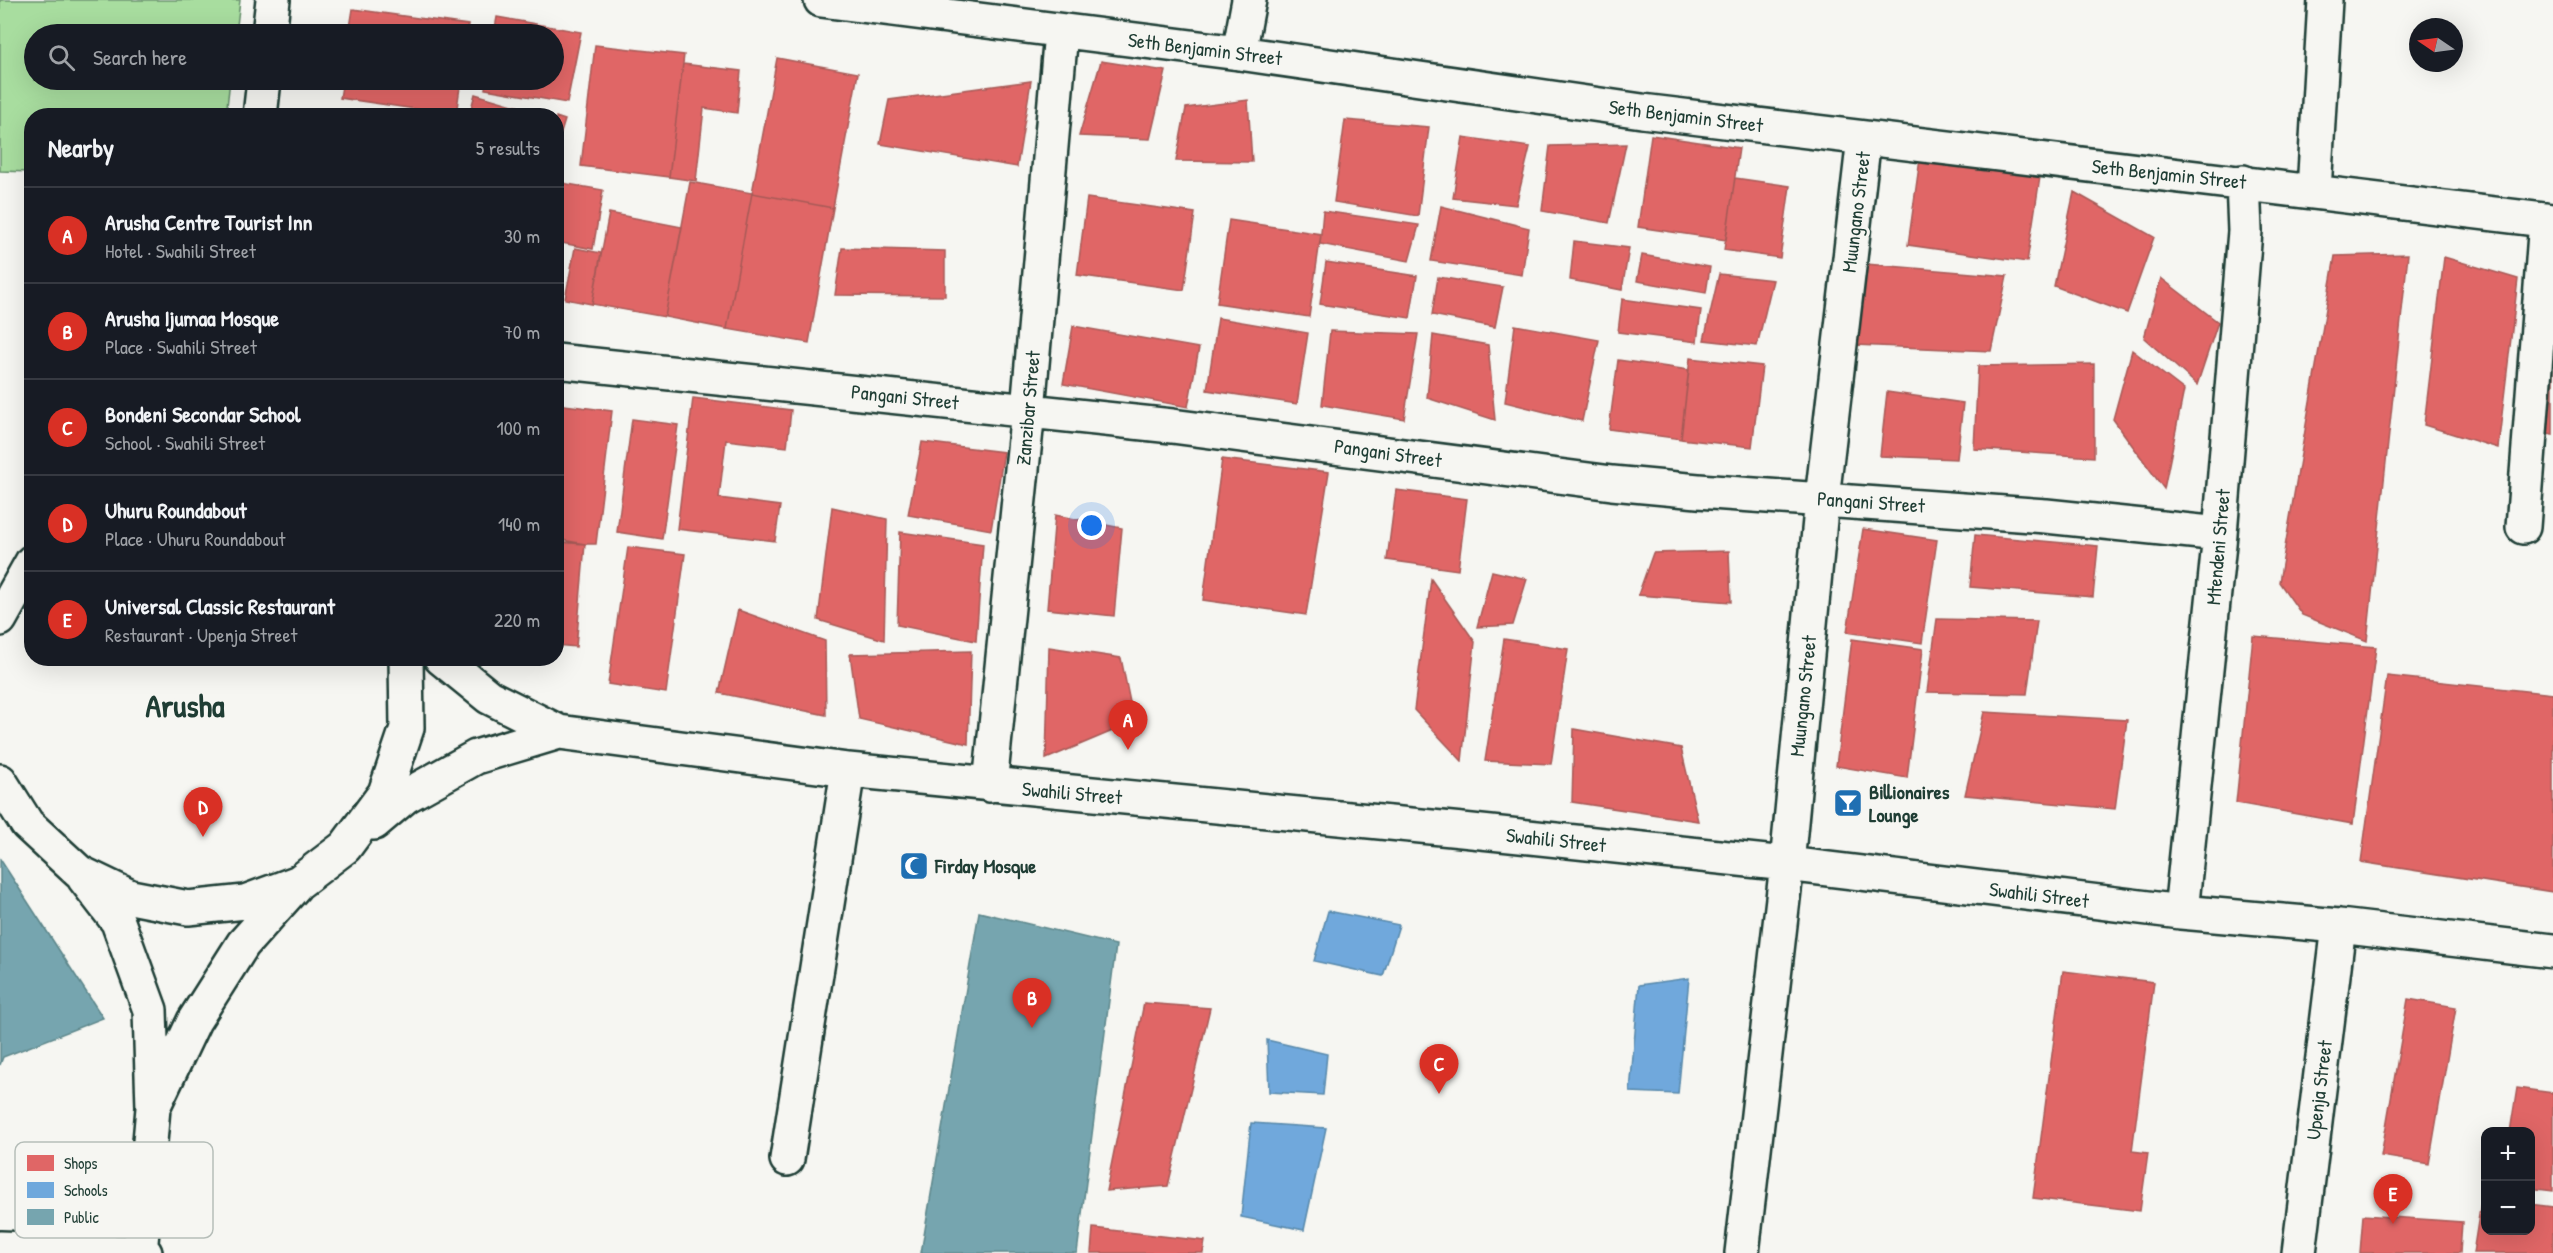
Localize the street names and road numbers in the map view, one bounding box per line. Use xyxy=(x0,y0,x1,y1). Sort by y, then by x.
street label: Seth Benjamin Street xyxy=(1127,26,1285,71)
street label: Seth Benjamin Street xyxy=(1608,93,1766,138)
street label: Muungano Street xyxy=(1835,149,1876,274)
street label: Seth Benjamin Street xyxy=(2091,152,2249,195)
street label: Zanzibar Street xyxy=(1009,348,1046,466)
street label: Pangani Street xyxy=(850,377,961,416)
street label: Pangani Street xyxy=(1333,432,1444,474)
street label: Pangani Street xyxy=(1816,484,1927,519)
street label: Mtendeni Street xyxy=(2199,487,2236,606)
street label: Muungano Street xyxy=(1783,633,1822,758)
street label: Swahili Street xyxy=(1021,775,1124,810)
street label: Swahili Street xyxy=(1505,821,1608,858)
street label: Swahili Street xyxy=(1988,875,2092,914)
street label: Upenja Street xyxy=(2299,1037,2338,1141)

